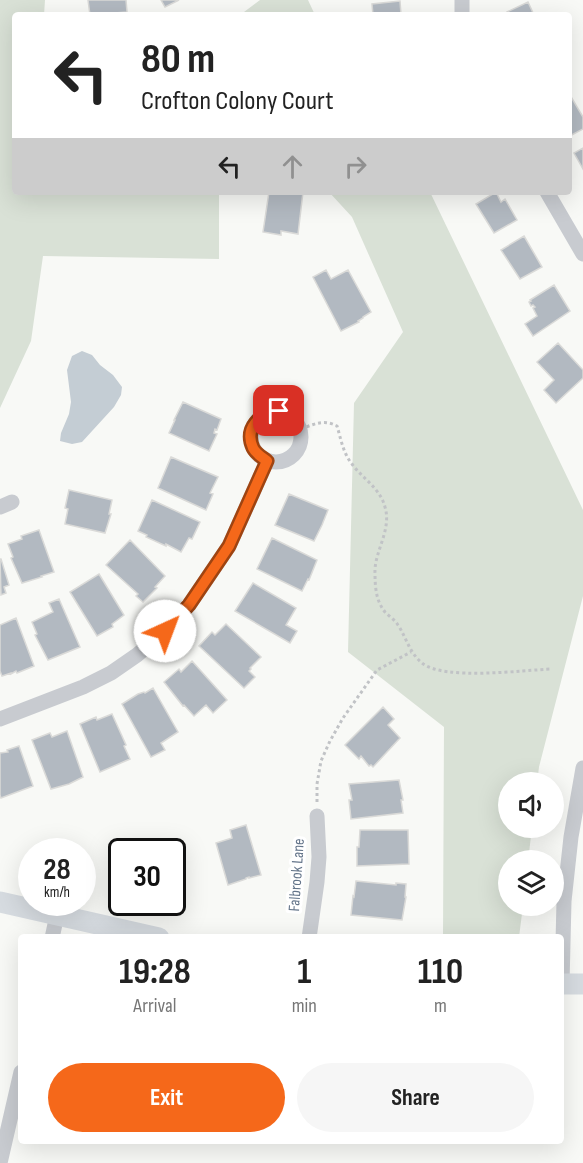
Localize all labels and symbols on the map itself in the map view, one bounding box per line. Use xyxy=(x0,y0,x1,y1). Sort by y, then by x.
pin xyxy=(253,385,304,436)
position arrow xyxy=(133,599,197,663)
speed limit sign: 30 xyxy=(108,838,186,916)
street label: Falbrook Lane xyxy=(285,838,309,912)

